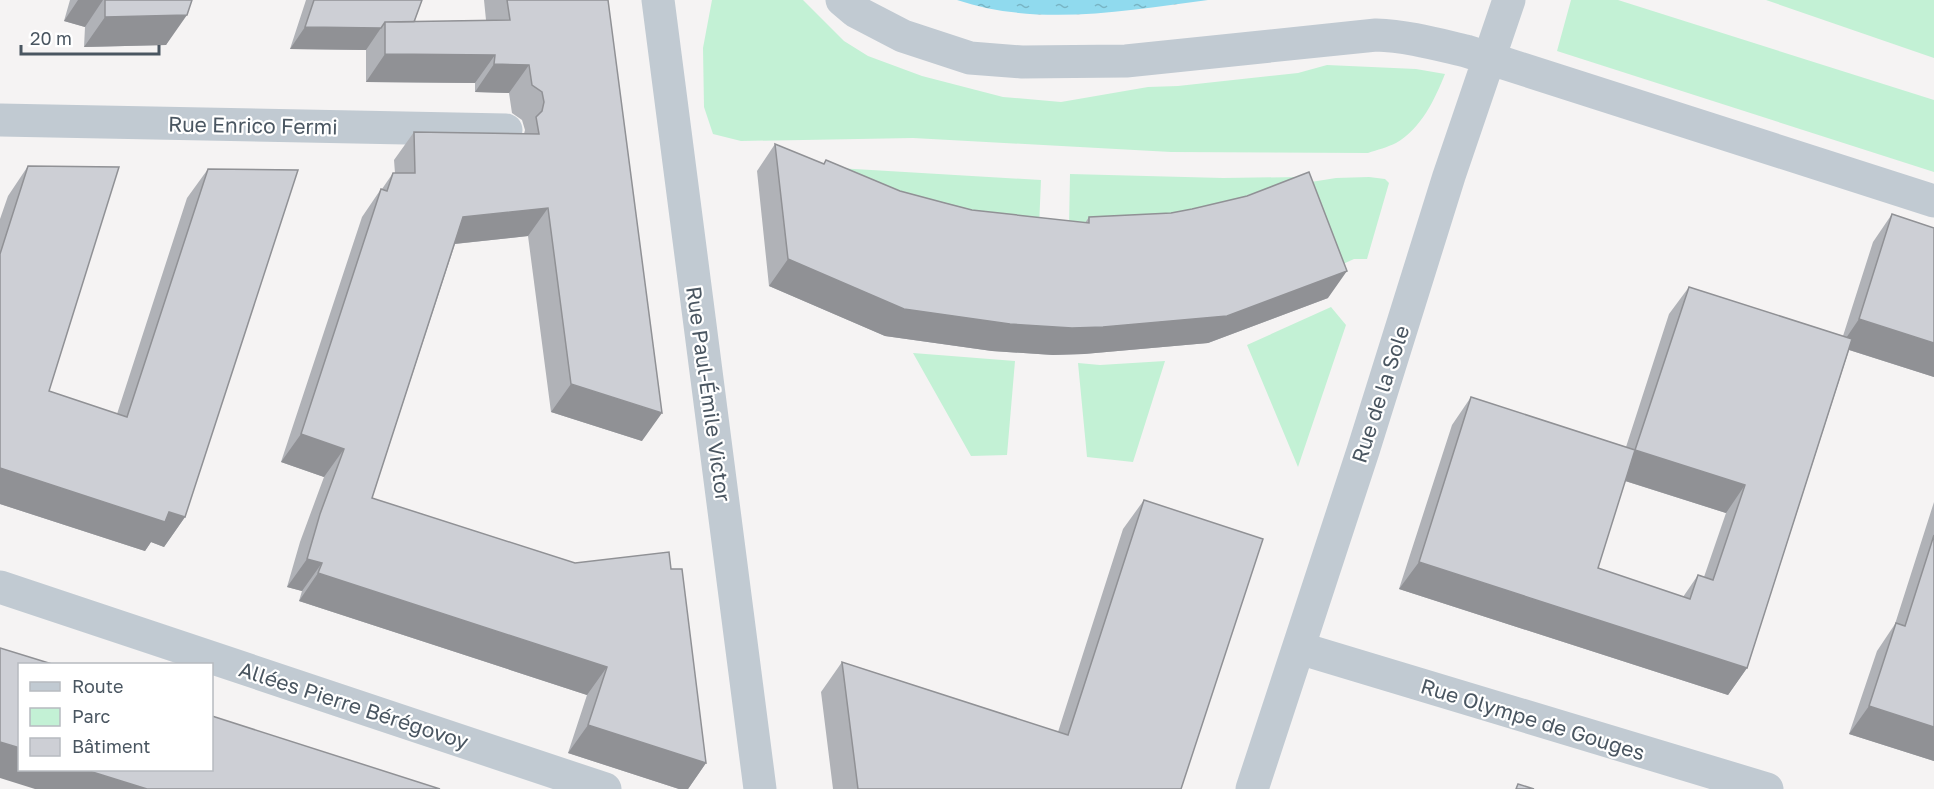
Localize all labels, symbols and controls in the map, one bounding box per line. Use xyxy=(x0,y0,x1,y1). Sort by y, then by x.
scale bar xyxy=(21,18,159,56)
text: 20 m xyxy=(30,27,72,49)
street label: Rue Enrico Fermi xyxy=(168,111,338,139)
street label: Rue Paul-Émile Victor xyxy=(681,285,737,503)
street label: Rue de la Sole xyxy=(1346,322,1414,466)
street label: Allées Pierre Bérégovoy xyxy=(236,656,472,754)
legend xyxy=(18,663,213,771)
street label: Rue Olympe de Gouges xyxy=(1418,672,1648,766)
text: Route xyxy=(72,675,123,697)
text: Parc xyxy=(72,705,111,727)
text: Bâtiment xyxy=(72,735,151,757)

